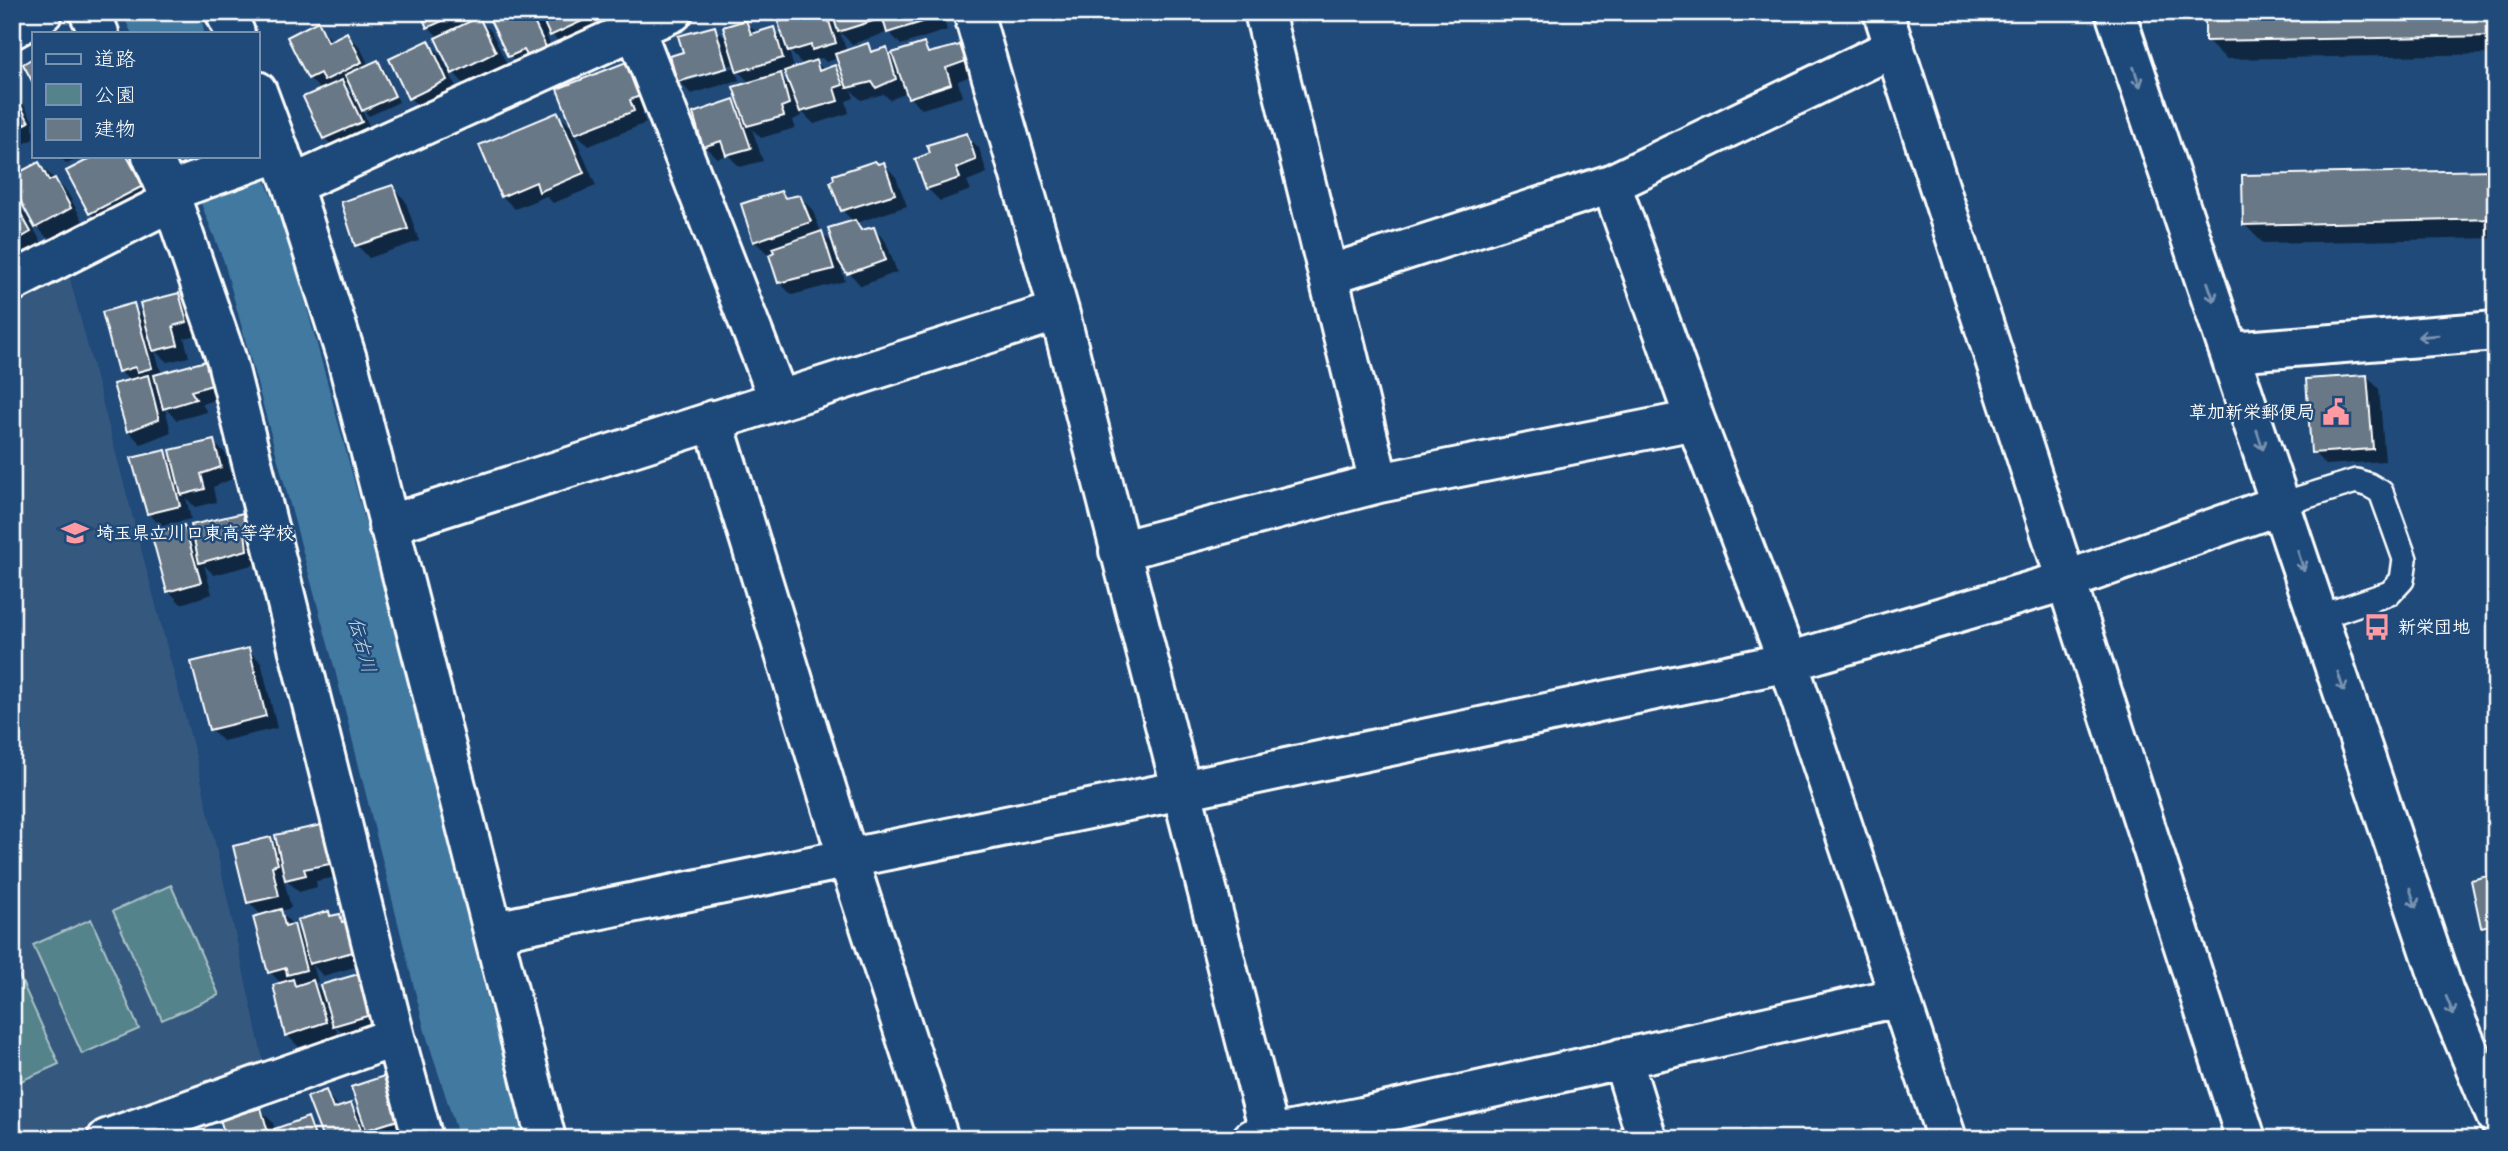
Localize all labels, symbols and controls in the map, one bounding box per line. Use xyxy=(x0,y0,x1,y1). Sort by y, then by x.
legend xyxy=(32,32,259,158)
text: 道路 xyxy=(94,46,136,73)
one-way arrow xyxy=(2132,65,2144,87)
text: 公園 xyxy=(94,82,136,109)
text: 建物 xyxy=(94,116,136,143)
one-way arrow xyxy=(2206,281,2218,303)
one-way arrow xyxy=(2417,330,2440,343)
public building icon: 草加新栄郵便局 xyxy=(2321,397,2351,427)
place label: 草加新栄郵便局 xyxy=(2189,401,2315,424)
one-way arrow xyxy=(2255,428,2267,450)
school or university icon: 埼玉県立川口東高等学校 xyxy=(60,518,90,548)
place label: 埼玉県立川口東高等学校 xyxy=(96,522,294,545)
one-way arrow xyxy=(2295,549,2308,571)
bus stop icon: 新栄団地 xyxy=(2362,612,2392,642)
water label: 伝右川 xyxy=(343,615,381,676)
place label: 新栄団地 xyxy=(2398,616,2470,639)
one-way arrow xyxy=(2336,670,2348,692)
one-way arrow xyxy=(2407,886,2420,908)
one-way arrow xyxy=(2444,995,2457,1016)

